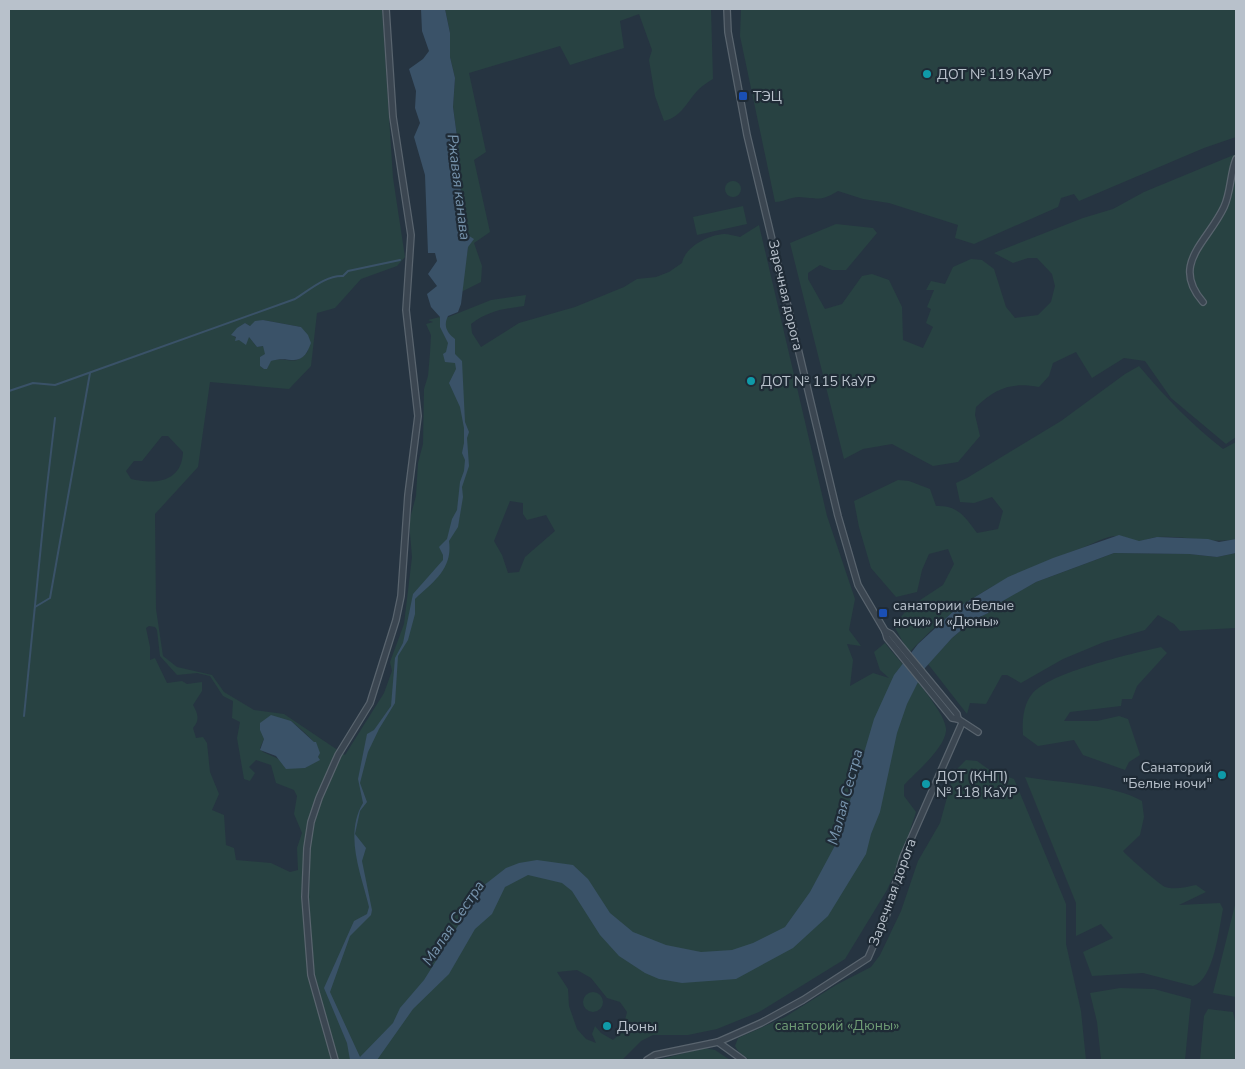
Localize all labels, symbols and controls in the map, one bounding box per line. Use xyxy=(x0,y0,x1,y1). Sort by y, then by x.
place label: ДОТ № 119 КаУР xyxy=(937,65,1052,84)
marker: ДОТ № 119 КаУР xyxy=(921,68,933,80)
place label: ТЭЦ xyxy=(753,87,782,106)
marker: ТЭЦ xyxy=(737,90,749,102)
water label: Ржавая канава xyxy=(443,133,475,241)
street label: Заречная дорога xyxy=(764,238,807,352)
place label: ДОТ № 115 КаУР xyxy=(761,372,876,391)
marker: ДОТ № 115 КаУР xyxy=(745,375,757,387)
place label: санатории «Белые ночи» и «Дюны» xyxy=(893,596,1014,631)
marker: санатории «Белые ночи» и «Дюны» xyxy=(877,607,889,619)
water label: Малая Сестра xyxy=(823,747,867,847)
place label: Санаторий "Белые ночи" xyxy=(1123,758,1212,793)
place label: ДОТ (КНП) № 118 КаУР xyxy=(936,767,1018,802)
marker: Санаторий "Белые ночи" xyxy=(1216,769,1228,781)
marker: ДОТ (КНП) № 118 КаУР xyxy=(920,778,932,790)
street label: Заречная дорога xyxy=(864,836,921,949)
water label: Малая Сестра xyxy=(417,877,489,969)
park label: санаторий «Дюны» xyxy=(775,1016,899,1035)
place label: Дюны xyxy=(617,1017,657,1036)
marker: Дюны xyxy=(601,1020,613,1032)

